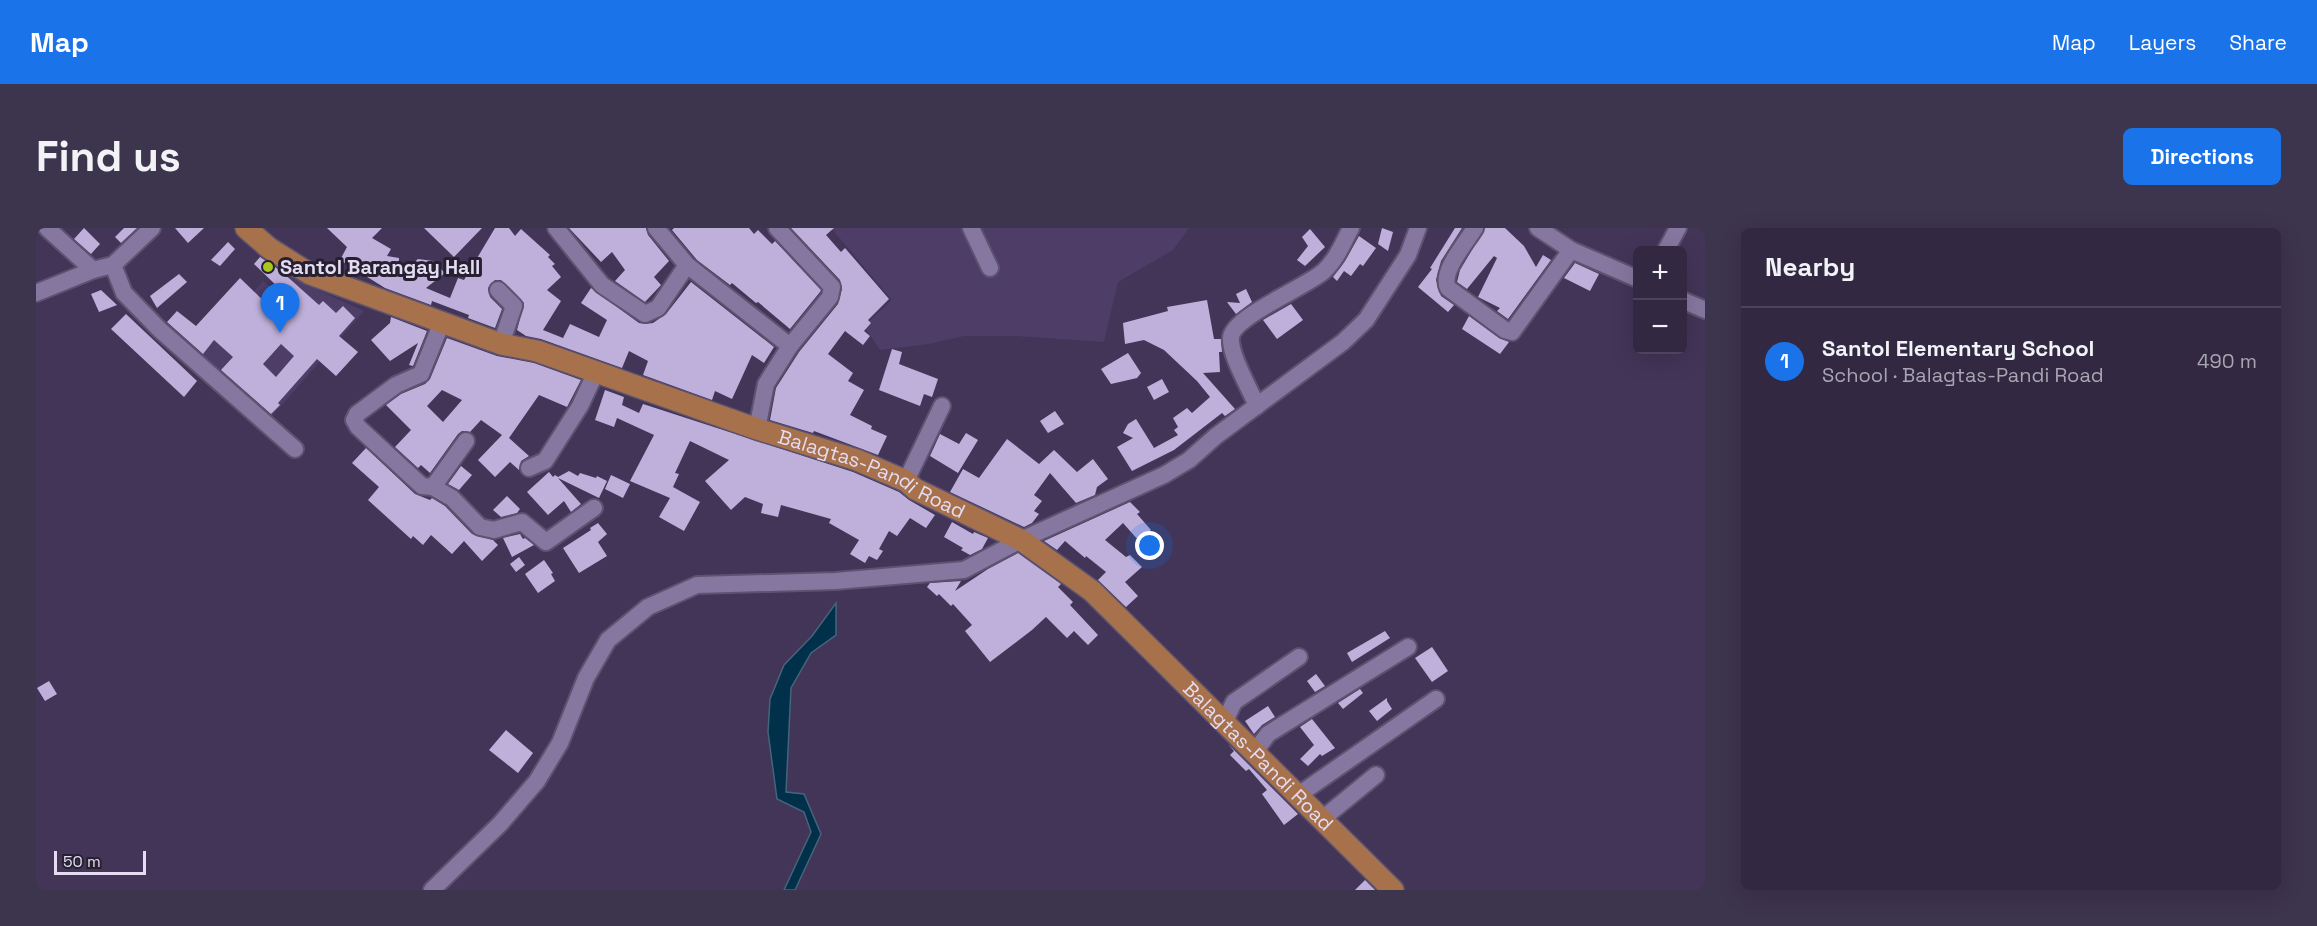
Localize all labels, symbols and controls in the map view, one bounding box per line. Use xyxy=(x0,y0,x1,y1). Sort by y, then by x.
text: Map xyxy=(30,24,89,60)
text: Map xyxy=(2052,29,2096,56)
text: Layers xyxy=(2129,29,2196,56)
text: Share xyxy=(2229,29,2287,56)
button: Directions xyxy=(2123,128,2281,185)
text: Find us xyxy=(36,130,181,183)
map controls xyxy=(1633,246,1687,354)
button: + xyxy=(1633,246,1687,300)
text: Nearby xyxy=(1765,250,1855,284)
place label: Santol Barangay Hall xyxy=(280,254,480,280)
marker: Santol Barangay Hall xyxy=(261,260,275,274)
pin: 1 xyxy=(260,284,300,333)
button: − xyxy=(1633,300,1687,354)
text: Santol Elementary School xyxy=(1822,334,2094,362)
text: 1 xyxy=(1780,348,1789,374)
text: 490 m xyxy=(2197,348,2257,374)
text: School · Balagtas-Pandi Road xyxy=(1822,362,2104,388)
street label: Balagtas-Pandi Road xyxy=(775,423,969,524)
your location xyxy=(1135,531,1164,560)
street label: Balagtas-Pandi Road xyxy=(1178,676,1339,836)
scale bar xyxy=(54,848,146,876)
text: 50 m xyxy=(63,851,101,872)

